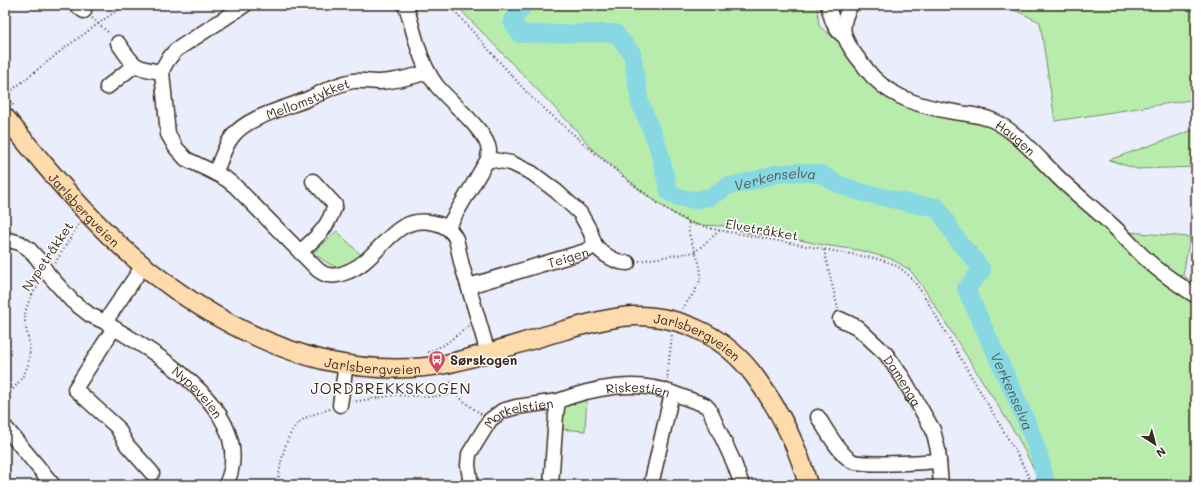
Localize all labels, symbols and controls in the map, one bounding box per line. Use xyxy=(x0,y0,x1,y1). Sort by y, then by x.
street label: Mellomstykket xyxy=(263,73,351,122)
street label: Haugen xyxy=(993,115,1040,159)
water label: Verkenselva xyxy=(732,162,817,194)
street label: Jarlsbergveien xyxy=(46,169,124,250)
street label: Elvetråkket xyxy=(724,214,800,244)
street label: Nypetråkket xyxy=(17,218,77,294)
street label: Teigen xyxy=(545,242,590,271)
street label: Jarlsbergveien xyxy=(653,309,745,364)
bus stop icon: Sørskogen xyxy=(427,349,447,374)
water label: Verkenselva xyxy=(987,349,1038,433)
place label: Sørskogen xyxy=(450,351,517,368)
street label: Damenga xyxy=(880,351,926,409)
street label: Jarlsbergveien xyxy=(323,352,421,377)
street label: Nypeveien xyxy=(169,361,227,421)
street label: Riskestien xyxy=(605,377,673,400)
district label: JORDBREKKSKOGEN xyxy=(311,378,471,398)
street label: Morkelstien xyxy=(479,393,554,431)
north arrow xyxy=(1135,424,1175,464)
text: N xyxy=(1153,444,1169,461)

